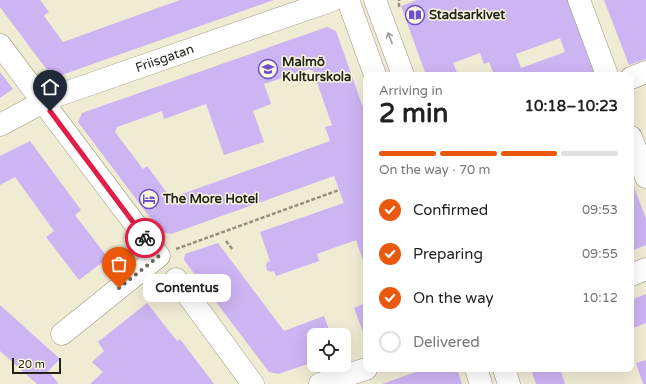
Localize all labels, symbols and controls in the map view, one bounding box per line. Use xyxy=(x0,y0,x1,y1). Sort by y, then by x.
library icon: Stadsarkivet xyxy=(404,4,426,26)
place label: Stadsarkivet xyxy=(429,7,505,23)
one-way arrow xyxy=(385,33,393,45)
street label: Friisgatan xyxy=(133,41,196,76)
place label: Malmö Kulturskola xyxy=(282,54,351,85)
school or university icon: Malmö Kulturskola xyxy=(257,58,279,80)
pin xyxy=(33,70,67,111)
icon: home xyxy=(39,76,61,98)
text: Arriving in xyxy=(379,83,443,99)
text: 10:18–10:23 xyxy=(525,97,618,115)
text: 2 min xyxy=(379,98,448,129)
text: On the way · 70 m xyxy=(379,162,491,178)
hotel icon: The More Hotel xyxy=(138,188,160,210)
place label: The More Hotel xyxy=(162,191,258,207)
icon: check xyxy=(379,199,401,221)
text: Confirmed xyxy=(413,201,488,219)
text: 09:53 xyxy=(582,202,618,218)
courier xyxy=(125,218,165,258)
icon: bike xyxy=(134,227,156,249)
icon: check xyxy=(379,243,401,265)
text: Preparing xyxy=(413,245,483,263)
text: 09:55 xyxy=(582,246,618,262)
pin xyxy=(102,247,136,288)
icon: bag xyxy=(108,253,130,275)
callout: Contentus xyxy=(143,274,231,302)
text: Contentus xyxy=(155,280,219,296)
icon: check xyxy=(379,287,401,309)
text: On the way xyxy=(413,289,493,307)
text: 10:12 xyxy=(582,290,618,306)
map controls xyxy=(307,328,351,372)
button: locate xyxy=(307,328,351,372)
text: Delivered xyxy=(413,333,480,351)
scale bar xyxy=(12,356,61,375)
text: 20 m xyxy=(18,358,45,371)

